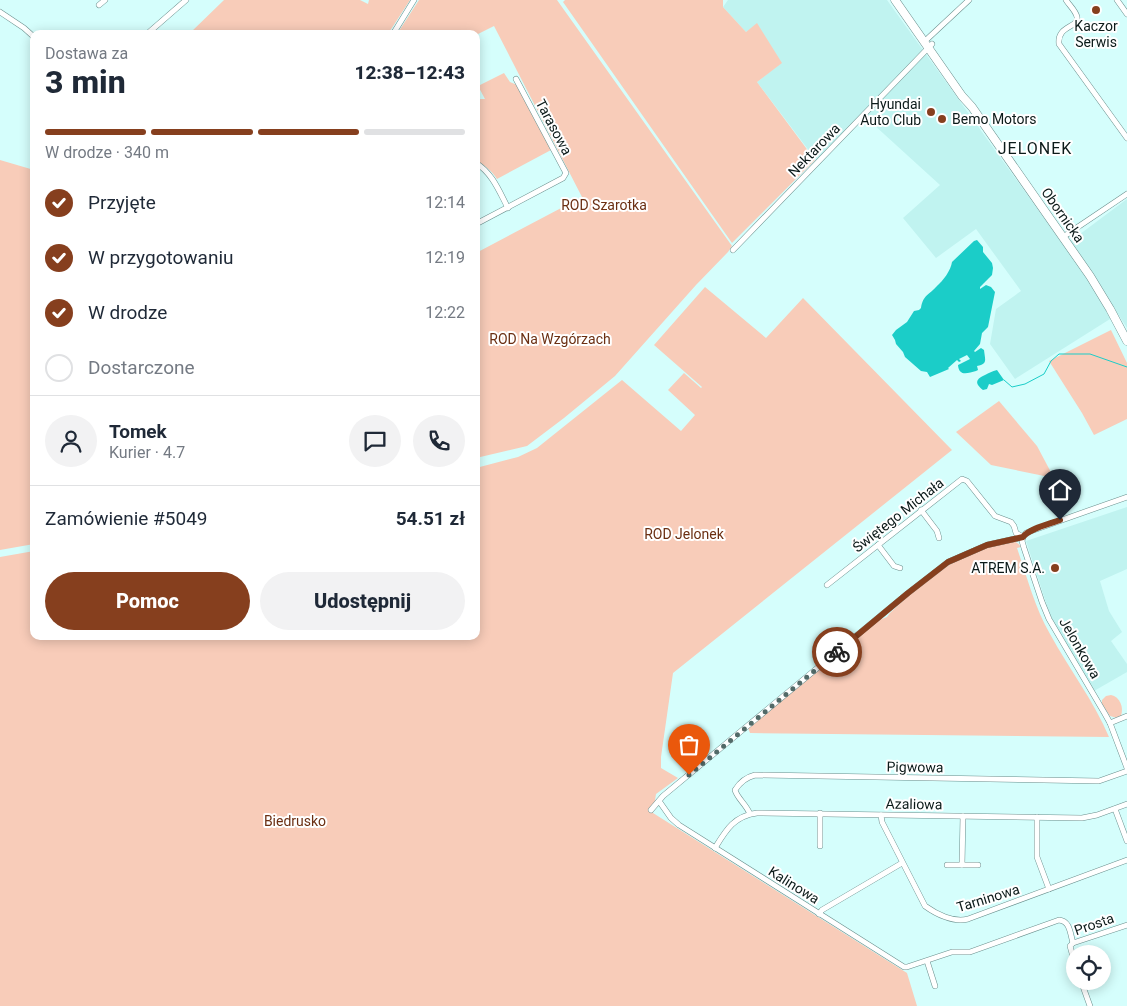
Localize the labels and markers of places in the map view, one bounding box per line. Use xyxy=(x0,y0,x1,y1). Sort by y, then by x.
marker: Kaczor Serwis xyxy=(1090,4,1102,16)
place label: Kaczor Serwis xyxy=(1074,18,1118,50)
place label: Hyundai Auto Club xyxy=(860,96,921,128)
marker: Hyundai Auto Club xyxy=(925,106,937,118)
place label: Bemo Motors xyxy=(952,111,1037,127)
marker: Bemo Motors xyxy=(936,113,948,125)
pin xyxy=(1039,469,1081,520)
place label: ATREM S.A. xyxy=(971,560,1045,576)
marker: ATREM S.A. xyxy=(1049,562,1061,574)
pin xyxy=(668,724,710,775)

